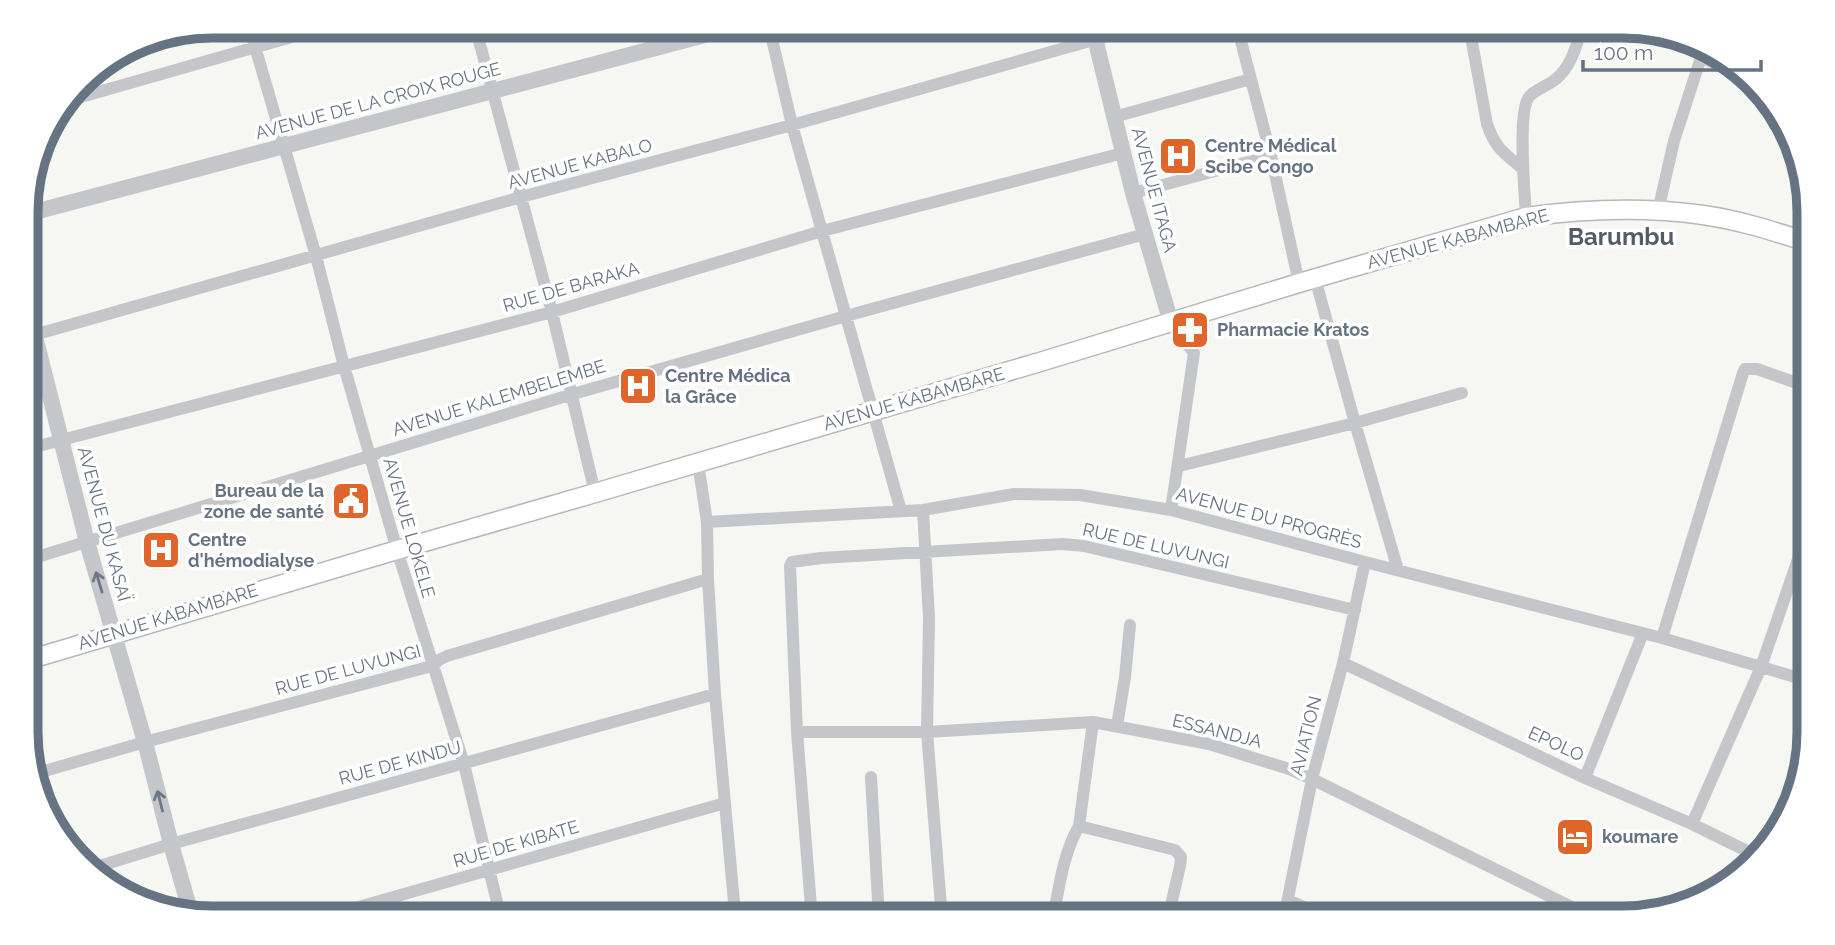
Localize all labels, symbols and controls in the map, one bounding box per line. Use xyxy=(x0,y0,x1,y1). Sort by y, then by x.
scale bar xyxy=(1583,28,1762,72)
text: 100 m xyxy=(1594,40,1653,65)
street label: AVENUE DE LA CROIX ROUGE xyxy=(253,58,503,143)
street label: AVENUE ITAGA xyxy=(1128,125,1181,255)
street label: AVENUE KABALO xyxy=(505,134,654,193)
hospital icon: Centre Médical Scibe Congo xyxy=(1157,135,1199,177)
place label: Centre Médical Scibe Congo xyxy=(1205,135,1337,177)
street label: AVENUE KABAMBARE xyxy=(1365,204,1551,273)
district label: Barumbu xyxy=(1568,222,1674,251)
street label: RUE DE BARAKA xyxy=(500,257,641,316)
pharmacy icon: Pharmacie Kratos xyxy=(1169,309,1211,351)
place label: Pharmacie Kratos xyxy=(1217,319,1369,340)
street label: AVENUE KALEMBELEMBE xyxy=(390,355,608,440)
street label: AVENUE KABAMBARE xyxy=(821,363,1007,434)
hospital icon: Centre Médica la Grâce xyxy=(617,365,659,407)
place label: Centre Médica la Grâce xyxy=(665,365,791,407)
street label: AVENUE DU KASAÏ xyxy=(74,444,135,604)
street label: AVENUE LOKELE xyxy=(379,455,440,600)
place label: Bureau de la zone de santé xyxy=(204,480,324,522)
public building icon: Bureau de la zone de santé xyxy=(330,480,372,522)
street label: AVENUE DU PROGRÈS xyxy=(1174,482,1365,552)
street label: RUE DE LUVUNGI xyxy=(1081,518,1232,573)
hospital icon: Centre d'hémodialyse xyxy=(140,529,182,571)
place label: Centre d'hémodialyse xyxy=(188,529,314,571)
one-way arrow xyxy=(91,571,104,593)
street label: AVENUE KABAMBARE xyxy=(75,579,261,654)
street label: RUE DE LUVUNGI xyxy=(273,640,423,699)
street label: AVIATION xyxy=(1285,694,1326,778)
street label: ESSANDJA xyxy=(1170,709,1264,752)
street label: EPOLO xyxy=(1525,722,1587,766)
street label: RUE DE KINDU xyxy=(336,736,463,789)
one-way arrow xyxy=(153,790,166,813)
street label: RUE DE KIBATE xyxy=(451,816,581,872)
hotel icon: koumare xyxy=(1554,816,1596,858)
place label: koumare xyxy=(1602,826,1679,847)

